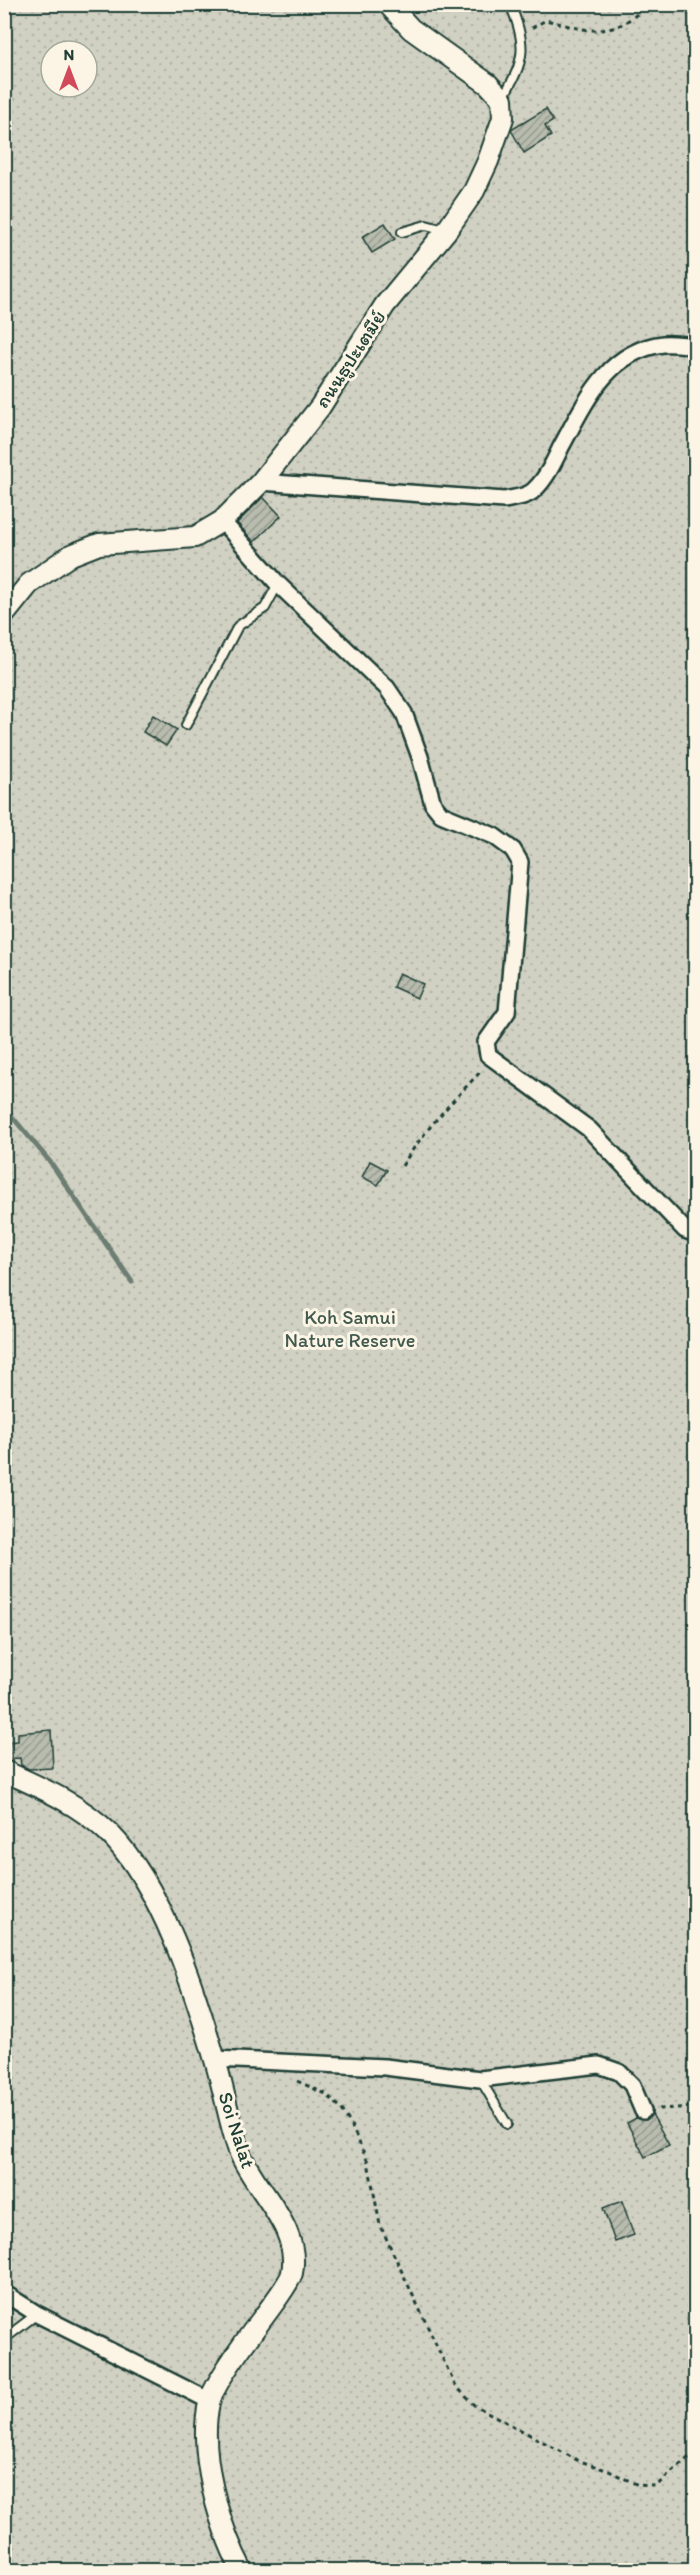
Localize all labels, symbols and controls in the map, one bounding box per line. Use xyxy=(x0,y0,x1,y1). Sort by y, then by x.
north arrow xyxy=(39,39,99,99)
text: N xyxy=(64,45,74,64)
street label: ถนนธูปะเตมีย์ xyxy=(310,306,392,413)
park label: Koh Samui Nature Reserve xyxy=(285,1305,415,1352)
street label: Soi Nalat xyxy=(213,2089,261,2172)

